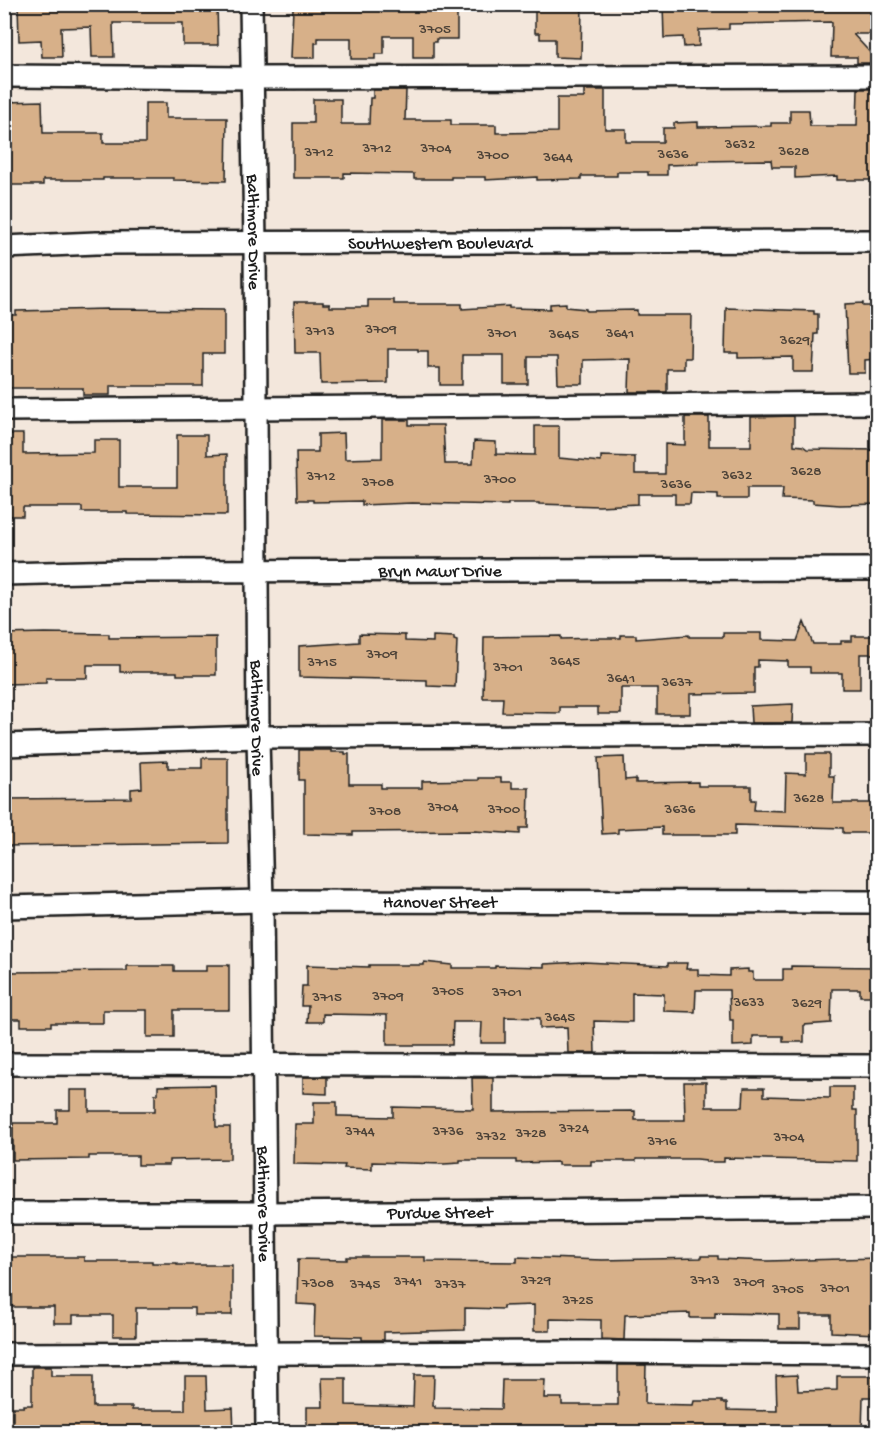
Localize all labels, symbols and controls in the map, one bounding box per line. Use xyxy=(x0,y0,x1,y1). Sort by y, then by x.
house number: 3705 xyxy=(418,21,451,39)
house number: 3632 xyxy=(724,136,755,154)
house number: 3712 xyxy=(362,140,392,158)
house number: 3704 xyxy=(419,140,452,158)
house number: 3628 xyxy=(778,143,809,161)
house number: 3712 xyxy=(304,144,334,162)
house number: 3636 xyxy=(657,146,689,164)
house number: 3700 xyxy=(476,147,510,165)
house number: 3644 xyxy=(542,149,573,167)
street label: Baltimore Drive xyxy=(241,173,263,291)
street label: Southwestern Boulevard xyxy=(348,234,533,255)
house number: 3709 xyxy=(364,321,397,339)
house number: 3713 xyxy=(304,323,335,341)
house number: 3701 xyxy=(486,325,517,343)
house number: 3641 xyxy=(605,325,634,343)
house number: 3645 xyxy=(548,326,579,344)
house number: 3629 xyxy=(779,332,811,350)
house number: 3628 xyxy=(790,463,821,481)
house number: 3632 xyxy=(721,467,752,485)
house number: 3712 xyxy=(306,468,336,486)
house number: 3700 xyxy=(483,471,517,489)
house number: 3708 xyxy=(361,474,394,492)
house number: 3636 xyxy=(660,476,692,494)
street label: Bryn Mawr Drive xyxy=(377,562,503,583)
house number: 3709 xyxy=(365,646,398,664)
house number: 3645 xyxy=(549,653,580,671)
house number: 3715 xyxy=(306,654,337,672)
street label: Baltimore Drive xyxy=(245,659,267,777)
house number: 3701 xyxy=(492,659,523,677)
house number: 3641 xyxy=(606,670,635,688)
house number: 3637 xyxy=(661,674,694,692)
house number: 3628 xyxy=(793,790,824,808)
house number: 3704 xyxy=(426,799,459,817)
house number: 3700 xyxy=(487,801,521,819)
house number: 3636 xyxy=(664,801,696,819)
house number: 3708 xyxy=(368,803,401,821)
street label: Hanover Street xyxy=(383,893,499,914)
house number: 3705 xyxy=(431,983,464,1001)
house number: 3701 xyxy=(491,984,522,1002)
house number: 3709 xyxy=(371,988,404,1006)
house number: 3715 xyxy=(311,989,342,1007)
house number: 3633 xyxy=(733,994,765,1012)
house number: 3629 xyxy=(791,995,823,1013)
house number: 3645 xyxy=(544,1009,575,1027)
house number: 3724 xyxy=(558,1120,589,1138)
house number: 3744 xyxy=(344,1123,375,1141)
house number: 3736 xyxy=(432,1123,464,1141)
house number: 3728 xyxy=(514,1125,547,1143)
house number: 3732 xyxy=(475,1128,506,1146)
house number: 3704 xyxy=(772,1129,805,1147)
house number: 3716 xyxy=(646,1133,677,1151)
street label: Baltimore Drive xyxy=(251,1145,273,1263)
street label: Purdue Street xyxy=(386,1203,494,1225)
house number: 3729 xyxy=(520,1272,552,1290)
house number: 3713 xyxy=(689,1272,720,1290)
house number: 3741 xyxy=(393,1273,422,1291)
house number: 3709 xyxy=(732,1274,765,1292)
house number: 7308 xyxy=(301,1275,334,1293)
house number: 3745 xyxy=(349,1276,380,1294)
house number: 3737 xyxy=(433,1276,467,1294)
house number: 3701 xyxy=(819,1280,850,1298)
house number: 3705 xyxy=(771,1281,804,1299)
house number: 3725 xyxy=(562,1292,594,1310)

